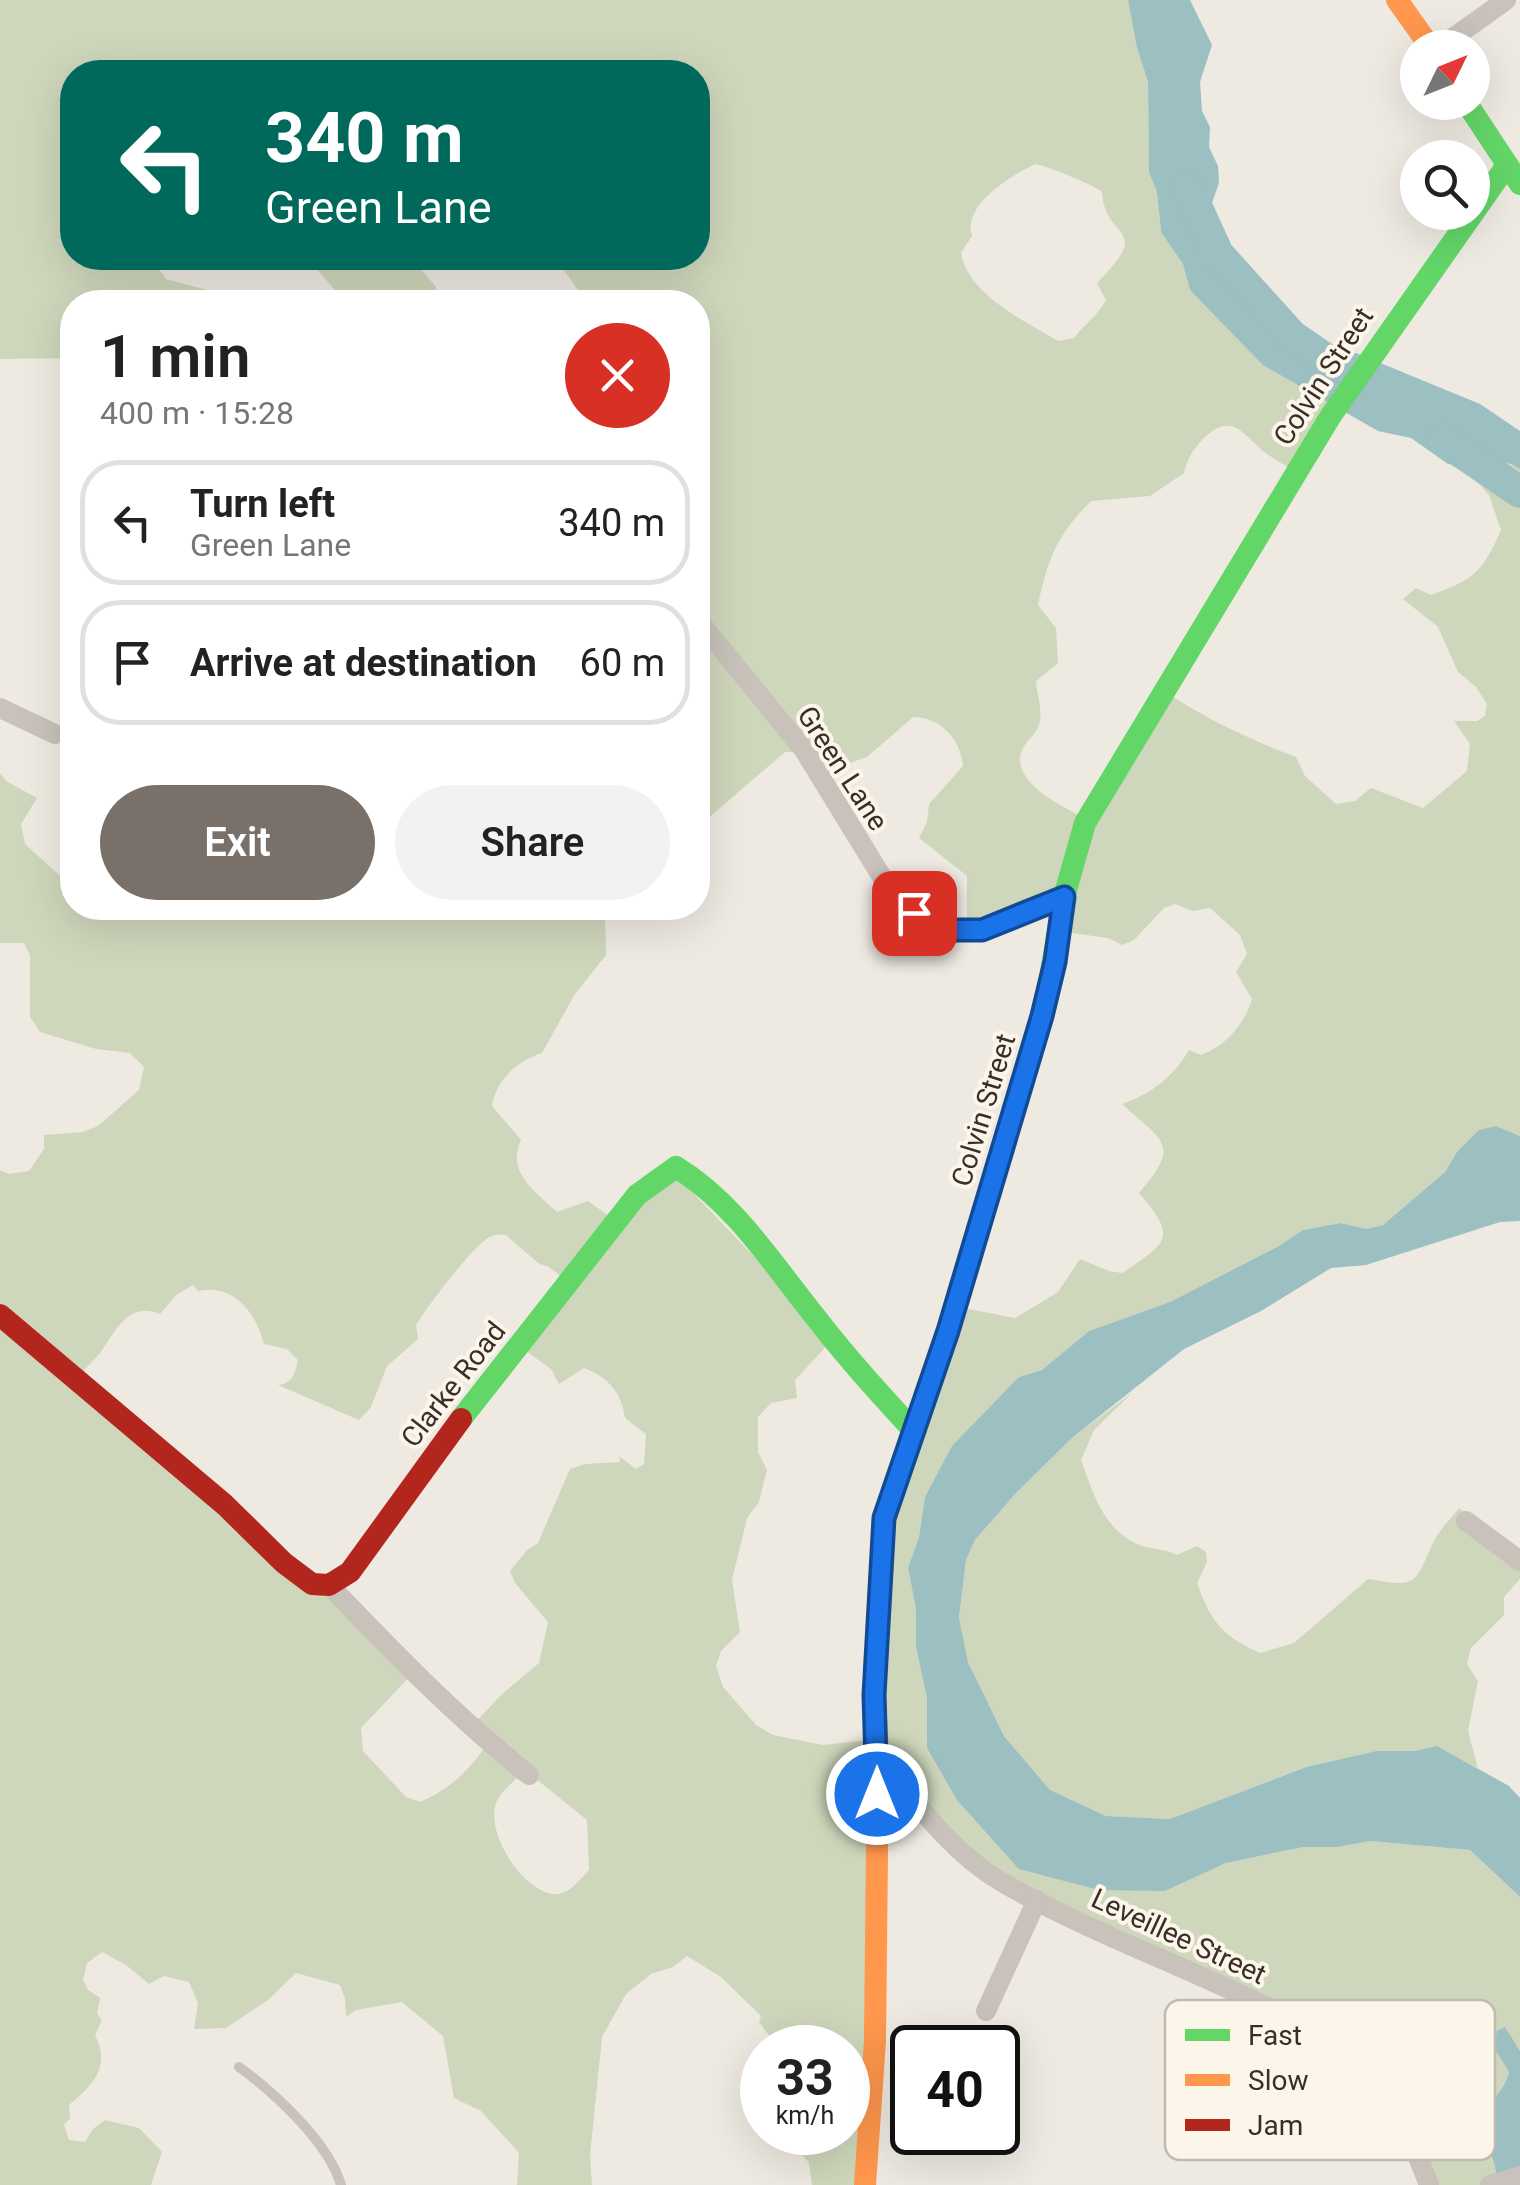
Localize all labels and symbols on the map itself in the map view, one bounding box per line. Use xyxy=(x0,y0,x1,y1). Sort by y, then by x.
north arrow xyxy=(1400,30,1490,120)
street label: Colvin Street xyxy=(1267,301,1380,451)
street label: Green Lane xyxy=(790,700,895,836)
pin xyxy=(872,871,957,956)
street label: Colvin Street xyxy=(945,1030,1022,1190)
street label: Clarke Road xyxy=(394,1315,512,1453)
position arrow xyxy=(825,1742,929,1846)
street label: Leveillee Street xyxy=(1086,1882,1271,1991)
legend xyxy=(1165,2000,1495,2160)
text: Fast xyxy=(1248,2019,1302,2052)
speed limit sign: 40 xyxy=(890,2025,1020,2155)
text: Slow xyxy=(1248,2064,1308,2097)
text: Jam xyxy=(1248,2109,1303,2142)

